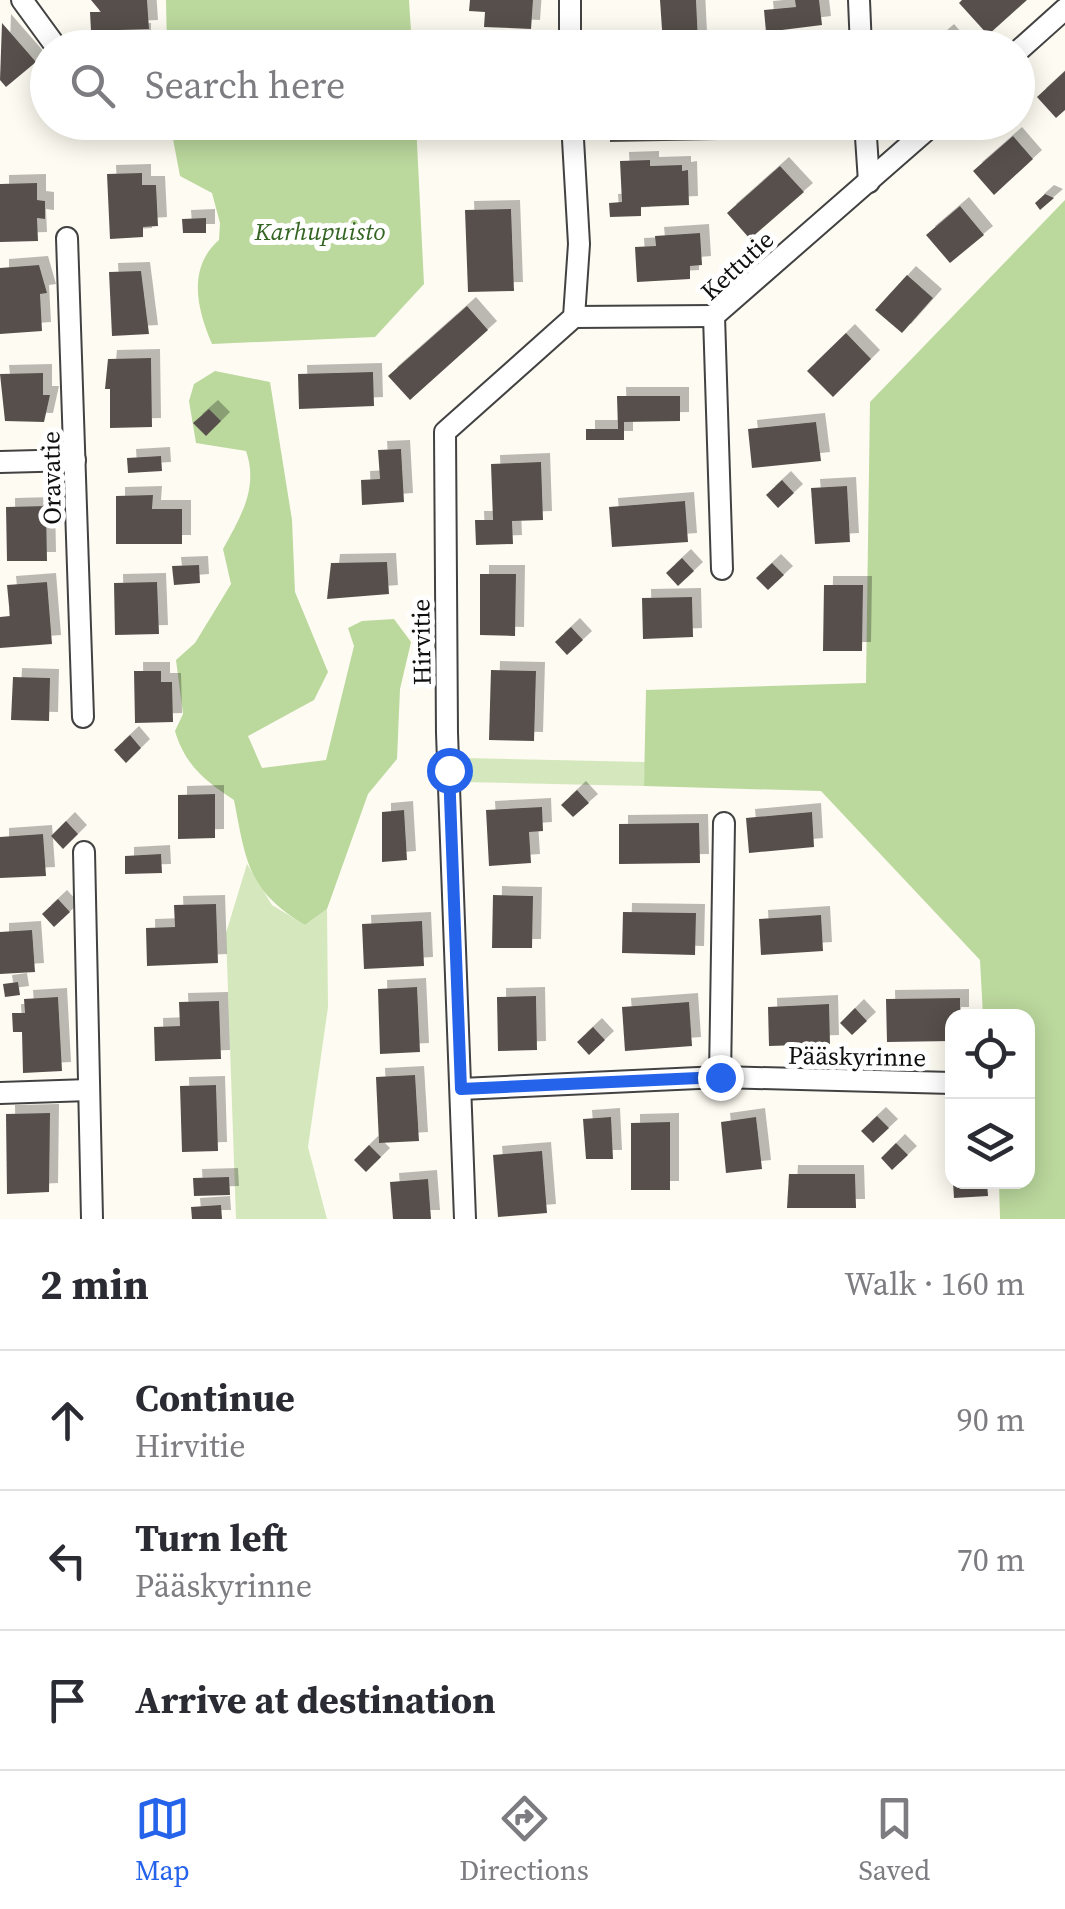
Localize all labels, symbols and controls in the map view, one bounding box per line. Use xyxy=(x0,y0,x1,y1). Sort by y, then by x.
search box xyxy=(30,30,1035,140)
icon: search xyxy=(65,58,120,113)
text: Search here xyxy=(145,59,345,111)
park label: Karhupuisto xyxy=(254,214,385,248)
street label: Kettutie xyxy=(693,222,781,308)
street label: Oravatie xyxy=(33,431,69,525)
street label: Hirvitie xyxy=(403,599,439,685)
route start xyxy=(427,748,473,794)
map controls xyxy=(945,1009,1035,1189)
button: locate xyxy=(945,1009,1035,1099)
street label: Pääskyrinne xyxy=(788,1038,926,1074)
route end xyxy=(698,1055,744,1101)
button: layers xyxy=(945,1099,1035,1189)
text: 2 min xyxy=(40,1255,149,1313)
text: Walk · 160 m xyxy=(844,1262,1025,1306)
text: Continue xyxy=(135,1372,295,1424)
icon: ahead xyxy=(40,1393,95,1448)
text: 90 m xyxy=(957,1398,1025,1442)
text: Hirvitie xyxy=(135,1424,246,1468)
text: Turn left xyxy=(135,1512,287,1564)
icon: left xyxy=(40,1533,95,1588)
text: 70 m xyxy=(957,1538,1025,1582)
text: Pääskyrinne xyxy=(135,1564,312,1608)
icon: arrive xyxy=(40,1673,95,1728)
text: Arrive at destination xyxy=(135,1674,496,1726)
tab: Map xyxy=(135,1791,190,1889)
tab: Directions xyxy=(459,1791,589,1889)
tab: Saved xyxy=(858,1791,930,1889)

